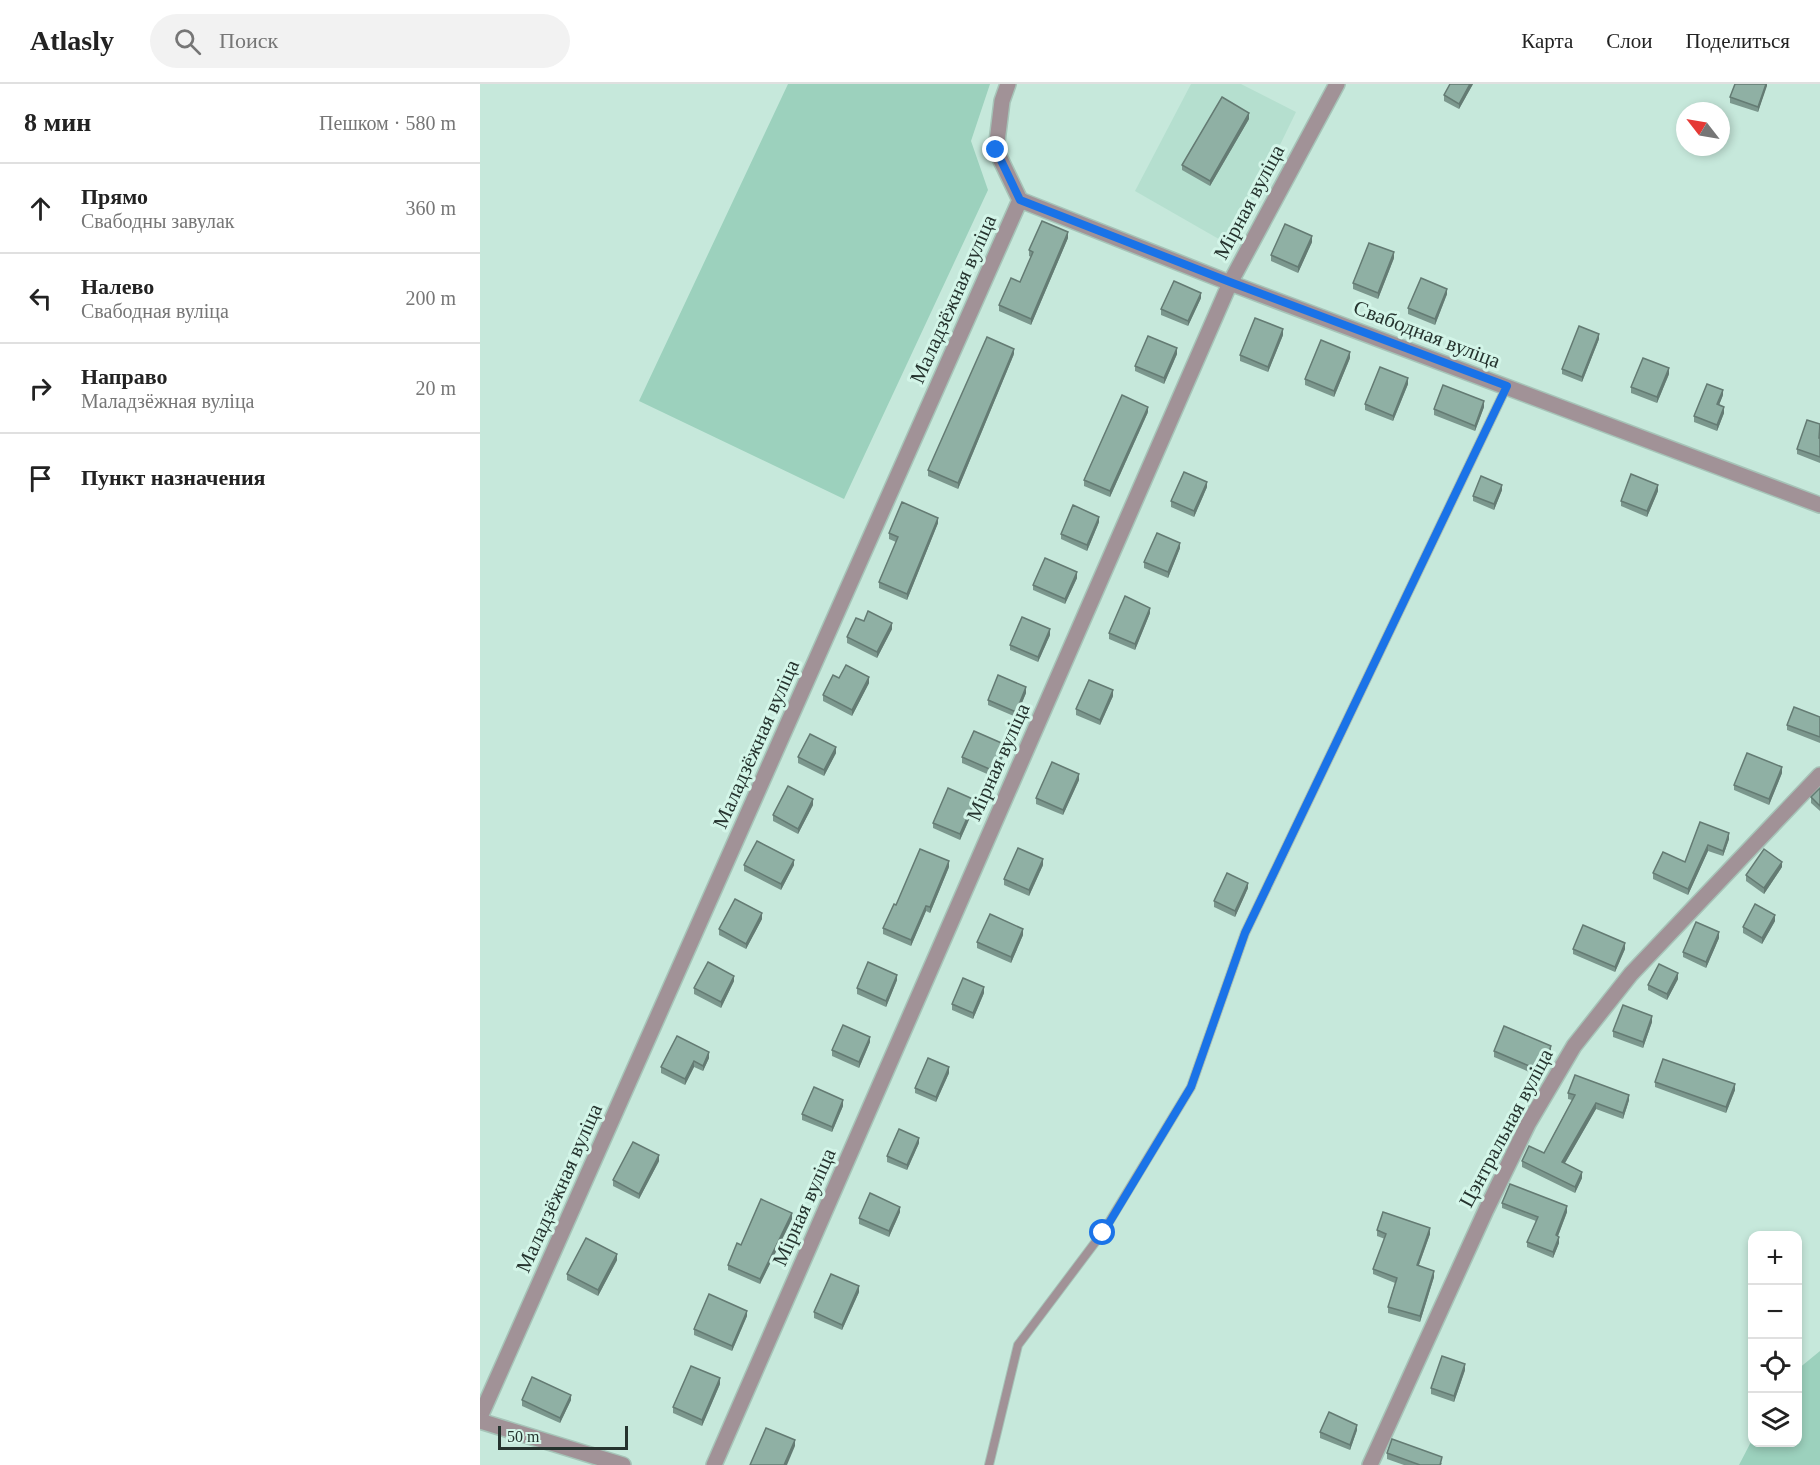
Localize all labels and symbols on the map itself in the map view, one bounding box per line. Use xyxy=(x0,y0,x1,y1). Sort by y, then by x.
north arrow xyxy=(1676,102,1730,156)
route end xyxy=(982,136,1008,162)
street label: Мірная вуліца xyxy=(1209,140,1290,263)
street label: Маладзёжная вуліца xyxy=(905,210,1001,387)
street label: Свабодная вуліца xyxy=(1350,295,1504,373)
street label: Маладзёжная вуліца xyxy=(708,655,804,832)
street label: Мірная вуліца xyxy=(961,699,1035,824)
street label: Цэнтральная вуліца xyxy=(1454,1044,1558,1211)
street label: Маладзёжная вуліца xyxy=(511,1099,607,1276)
street label: Мірная вуліца xyxy=(767,1144,841,1269)
route start xyxy=(1089,1219,1115,1245)
scale bar xyxy=(498,1423,628,1450)

